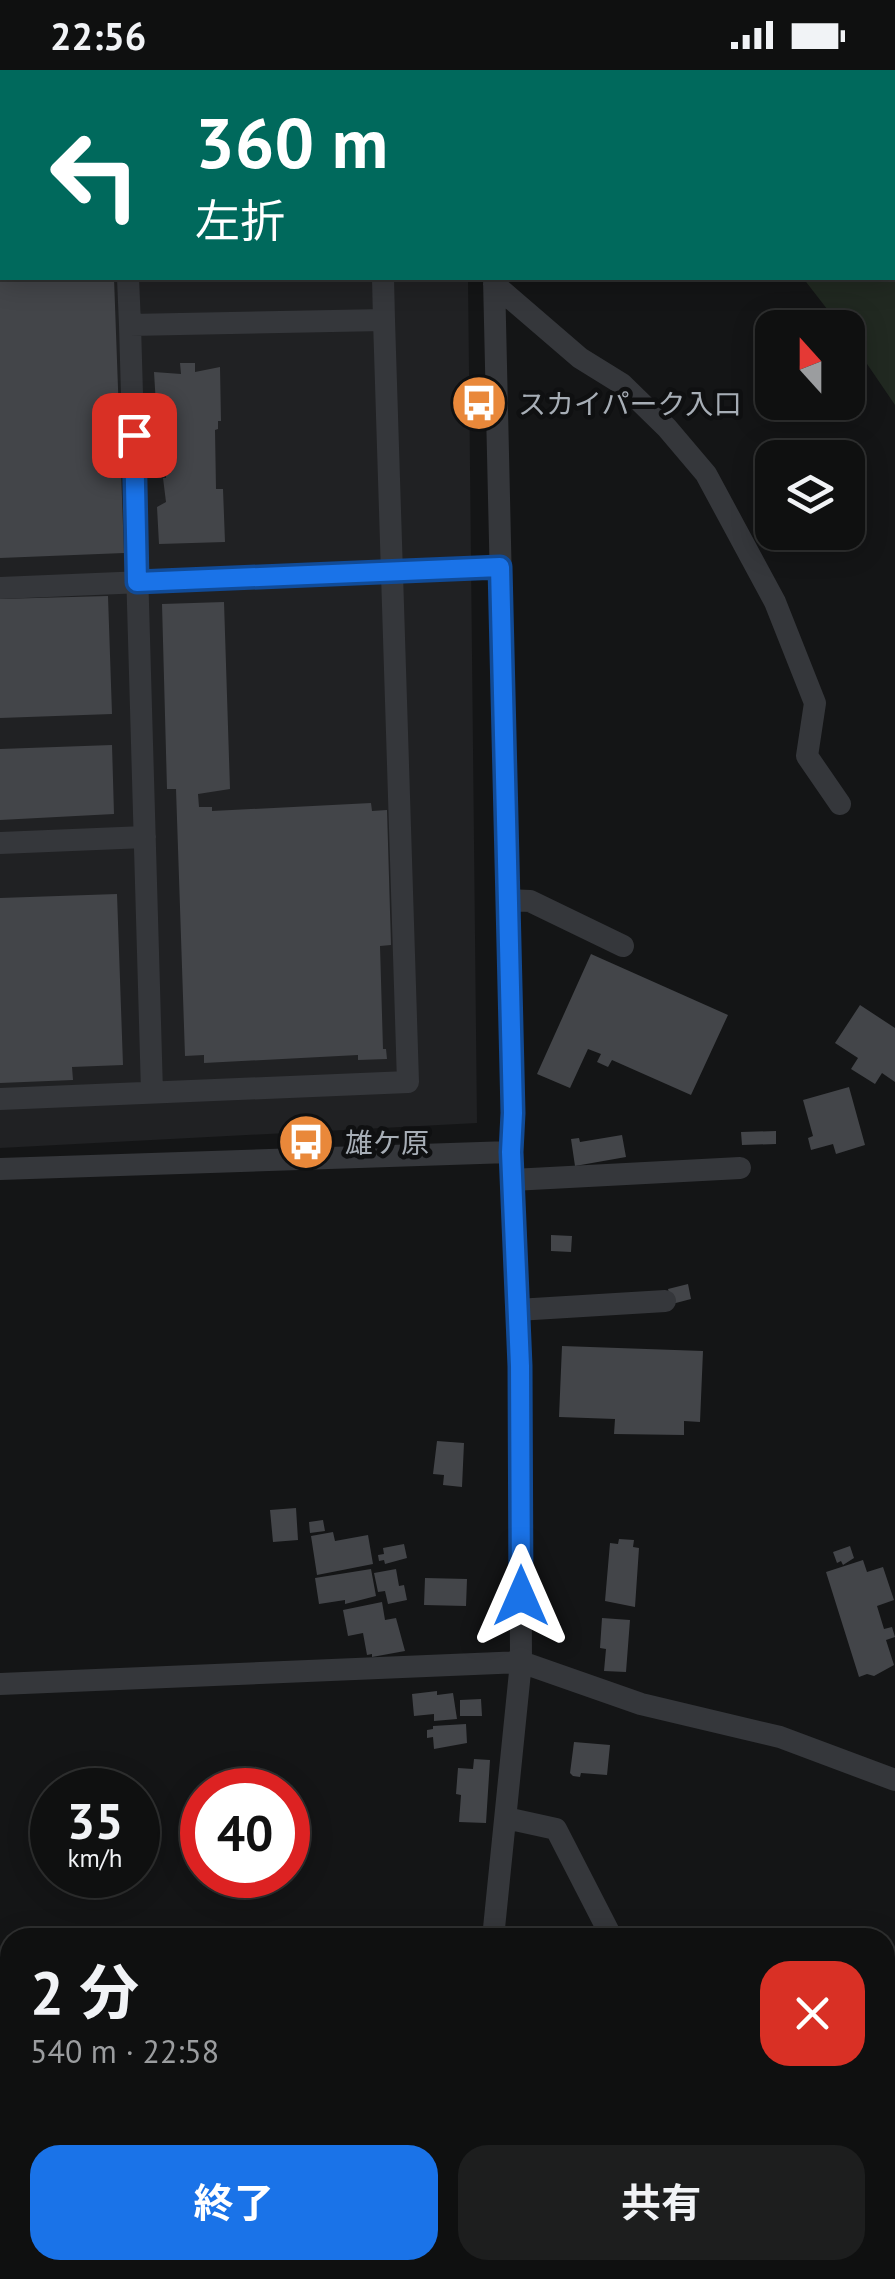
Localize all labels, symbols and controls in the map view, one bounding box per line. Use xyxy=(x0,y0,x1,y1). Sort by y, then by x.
text: 22:56 xyxy=(50,11,146,60)
text: 360 m xyxy=(195,97,388,187)
icon: left xyxy=(30,110,160,240)
text: 左折 xyxy=(195,191,285,249)
north arrow xyxy=(755,310,865,420)
map controls xyxy=(755,310,865,550)
bus stop icon: スカイパーク入口 xyxy=(449,373,509,433)
place label: スカイパーク入口 xyxy=(518,385,741,422)
pin xyxy=(92,393,177,478)
icon: arrive xyxy=(107,408,162,463)
button: layers xyxy=(755,440,865,550)
bus stop icon: 雄ケ原 xyxy=(276,1112,336,1172)
place label: 雄ケ原 xyxy=(345,1124,429,1161)
position arrow xyxy=(469,1544,573,1648)
speed limit sign: 40 xyxy=(180,1768,310,1898)
text: 35 xyxy=(67,1788,123,1853)
text: km/h xyxy=(68,1842,122,1874)
text: 2 分 xyxy=(30,1953,139,2031)
button: close xyxy=(760,1961,865,2066)
text: 540 m · 22:58 xyxy=(30,2030,219,2072)
button: 終了 xyxy=(30,2145,438,2260)
button: 共有 xyxy=(458,2145,865,2260)

